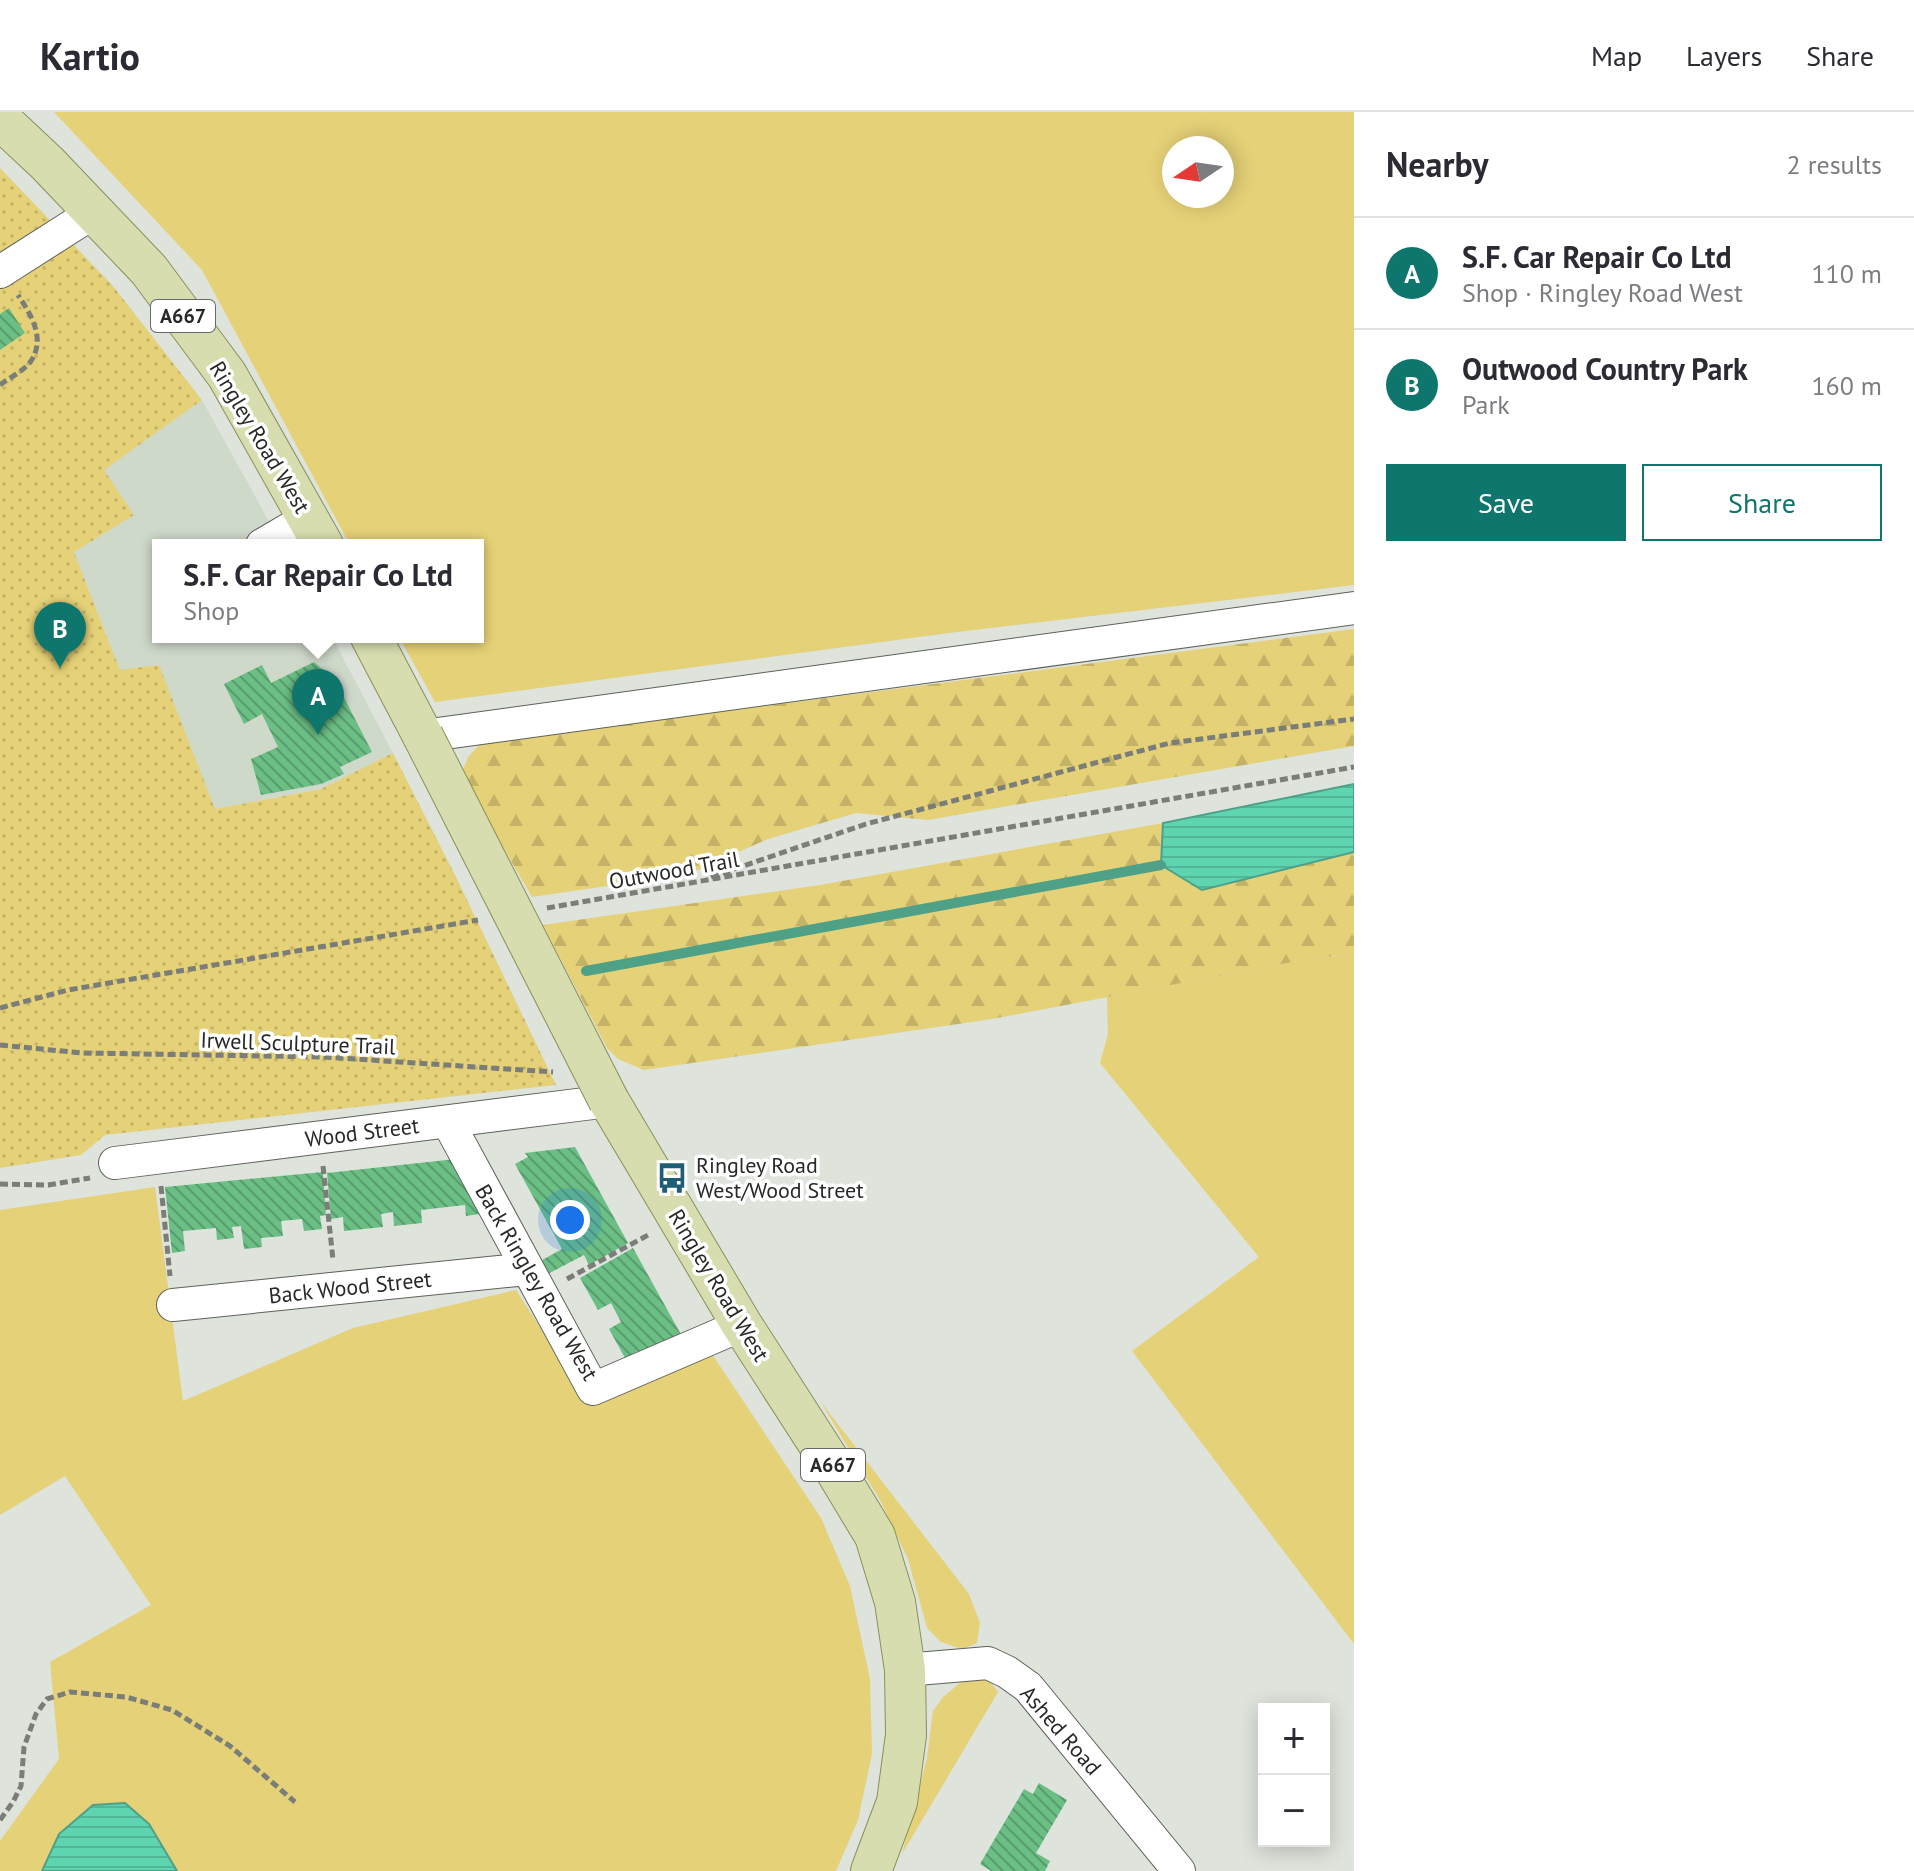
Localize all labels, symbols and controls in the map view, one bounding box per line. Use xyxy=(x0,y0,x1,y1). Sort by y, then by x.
text: Kartio xyxy=(40,31,140,80)
text: Map xyxy=(1591,37,1642,74)
text: Layers xyxy=(1686,37,1762,74)
text: Share xyxy=(1806,37,1874,74)
north arrow xyxy=(1162,136,1234,208)
text: Nearby xyxy=(1386,142,1488,186)
text: 2 results xyxy=(1787,148,1882,181)
text: S.F. Car Repair Co Ltd xyxy=(1462,237,1732,276)
text: A xyxy=(1404,257,1420,290)
text: 110 m xyxy=(1811,257,1882,290)
text: Shop · Ringley Road West xyxy=(1462,276,1743,309)
road number: A667 xyxy=(151,300,215,332)
text: Outwood Country Park xyxy=(1462,349,1748,388)
street label: Ringley Road West xyxy=(204,356,317,519)
text: B xyxy=(1404,369,1420,402)
text: 160 m xyxy=(1811,369,1882,402)
text: Park xyxy=(1462,388,1510,421)
button: Save xyxy=(1386,464,1626,541)
button: Share xyxy=(1642,464,1882,541)
popup xyxy=(152,539,484,643)
text: S.F. Car Repair Co Ltd xyxy=(183,555,453,594)
text: Shop xyxy=(183,594,239,627)
pin: B xyxy=(34,602,86,668)
pin: A xyxy=(292,669,344,735)
street label: Outwood Trail xyxy=(607,845,742,895)
street label: Irwell Sculpture Trail xyxy=(200,1026,397,1060)
street label: Wood Street xyxy=(303,1111,421,1153)
place label: Ringley Road West/Wood Street xyxy=(696,1151,864,1204)
bus stop icon: Ringley Road West/Wood Street xyxy=(655,1161,689,1195)
street label: Back Ringley Road West xyxy=(469,1179,605,1386)
your location xyxy=(550,1200,590,1240)
street label: Ringley Road West xyxy=(663,1204,776,1367)
street label: Back Wood Street xyxy=(267,1264,433,1309)
road number: A667 xyxy=(801,1449,865,1481)
street label: Ashed Road xyxy=(1014,1679,1108,1781)
map controls xyxy=(1258,1703,1330,1847)
button: + xyxy=(1258,1703,1330,1775)
button: − xyxy=(1258,1775,1330,1847)

